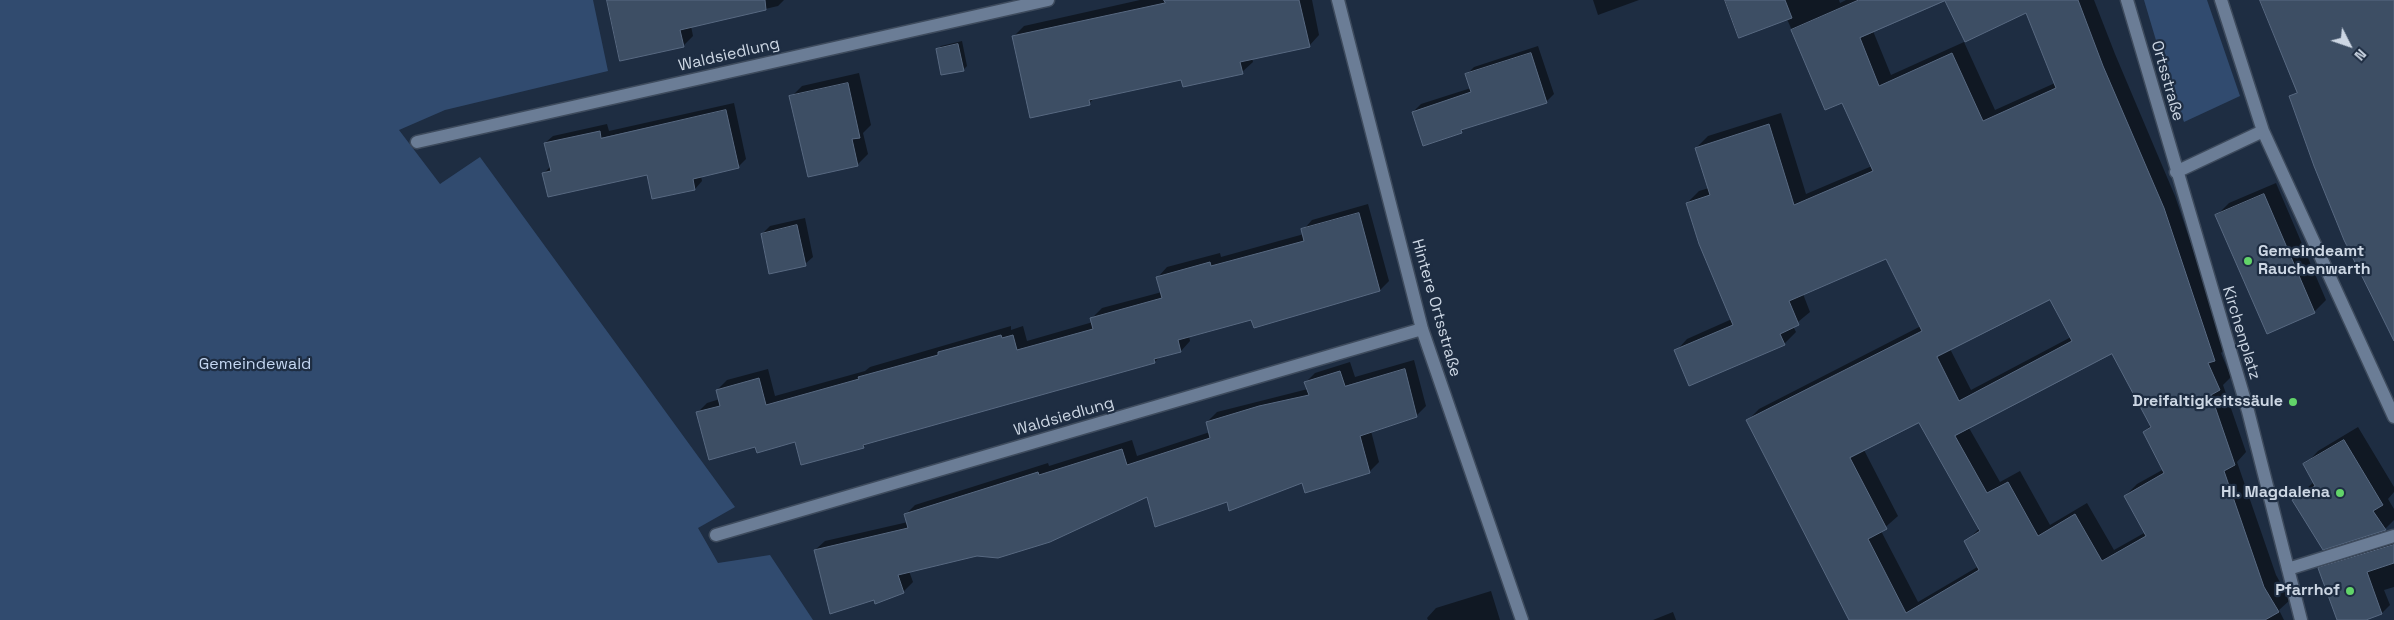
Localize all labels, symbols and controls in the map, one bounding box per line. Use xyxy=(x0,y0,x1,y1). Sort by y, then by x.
north arrow xyxy=(2324,20,2374,70)
street label: Waldsiedlung xyxy=(677,34,781,76)
street label: Ortsstraße xyxy=(2146,39,2188,123)
text: N xyxy=(2350,45,2370,64)
street label: Hintere Ortsstraße xyxy=(1407,237,1465,379)
place label: Gemeindeamt Rauchenwarth xyxy=(2258,242,2371,280)
marker: Gemeindeamt Rauchenwarth xyxy=(2242,255,2254,267)
street label: Kirchenplatz xyxy=(2218,284,2264,382)
park label: Gemeindewald xyxy=(199,355,311,375)
place label: Dreifaltigkeitssäule xyxy=(2132,392,2283,412)
street label: Waldsiedlung xyxy=(1012,394,1116,440)
marker: Dreifaltigkeitssäule xyxy=(2287,396,2299,408)
place label: Hl. Magdalena xyxy=(2221,483,2330,503)
marker: Hl. Magdalena xyxy=(2334,487,2346,499)
place label: Pfarrhof xyxy=(2275,581,2340,601)
marker: Pfarrhof xyxy=(2344,585,2356,597)

